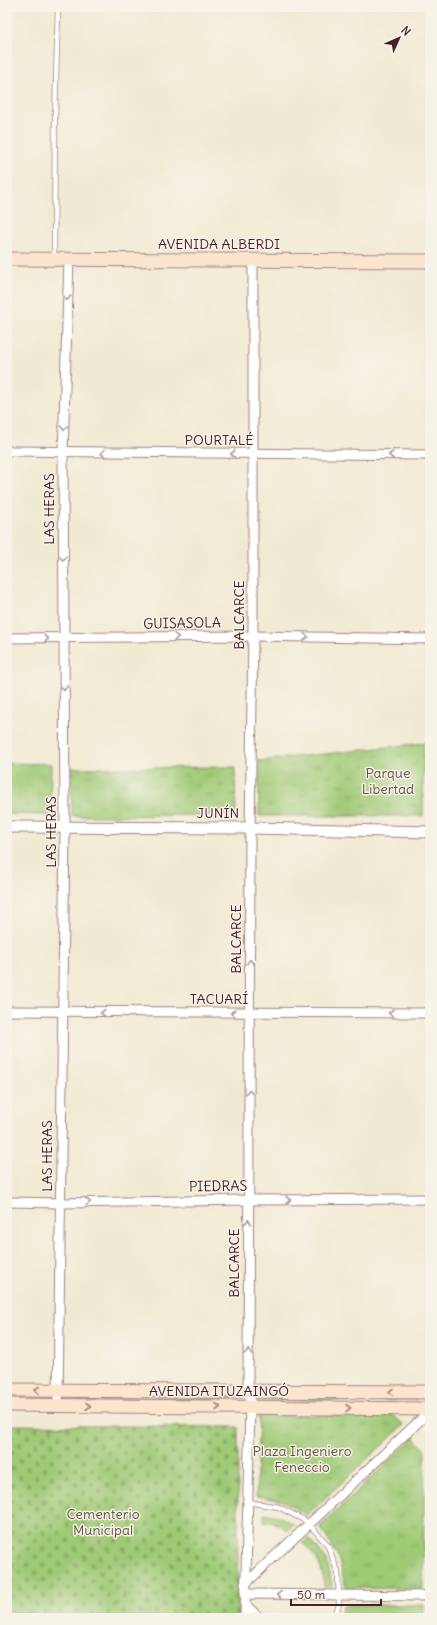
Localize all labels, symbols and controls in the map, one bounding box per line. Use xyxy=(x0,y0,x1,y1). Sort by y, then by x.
north arrow xyxy=(379,18,419,58)
text: N xyxy=(398,23,414,39)
street label: AVENIDA ALBERDI xyxy=(158,235,280,253)
one-way arrow xyxy=(63,295,72,301)
one-way arrow xyxy=(59,425,68,431)
street label: POURTALÉ xyxy=(185,431,253,449)
one-way arrow xyxy=(100,449,106,457)
one-way arrow xyxy=(230,450,236,458)
one-way arrow xyxy=(388,450,394,459)
street label: LAS HERAS xyxy=(40,473,58,545)
one-way arrow xyxy=(59,555,67,561)
street label: BALCARCE xyxy=(230,580,248,650)
street label: GUISASOLA xyxy=(143,613,221,633)
one-way arrow xyxy=(173,633,179,642)
one-way arrow xyxy=(303,633,309,641)
one-way arrow xyxy=(43,635,49,643)
one-way arrow xyxy=(60,685,68,691)
park label: Parque Libertad xyxy=(362,764,414,798)
street label: LAS HERAS xyxy=(42,796,60,868)
street label: JUNÍN xyxy=(197,804,239,822)
street label: BALCARCE xyxy=(227,904,245,974)
one-way arrow xyxy=(246,959,254,965)
street label: TACUARÍ xyxy=(190,990,248,1008)
one-way arrow xyxy=(100,1009,106,1017)
one-way arrow xyxy=(230,1009,236,1017)
one-way arrow xyxy=(388,1009,394,1017)
one-way arrow xyxy=(245,1089,253,1095)
street label: LAS HERAS xyxy=(38,1120,56,1192)
street label: PIEDRAS xyxy=(189,1176,247,1196)
one-way arrow xyxy=(285,1196,291,1204)
one-way arrow xyxy=(85,1198,91,1207)
one-way arrow xyxy=(244,1219,252,1225)
street label: BALCARCE xyxy=(225,1228,243,1298)
one-way arrow xyxy=(244,1349,252,1355)
street label: AVENIDA ITUZAINGÓ xyxy=(149,1382,289,1400)
one-way arrow xyxy=(34,1386,40,1394)
one-way arrow xyxy=(388,1388,394,1396)
one-way arrow xyxy=(85,1402,91,1410)
one-way arrow xyxy=(215,1403,221,1411)
one-way arrow xyxy=(345,1404,351,1412)
park label: Plaza Ingeniero Feneccio xyxy=(252,1442,352,1476)
park label: Cementerio Municipal xyxy=(66,1505,140,1539)
scale bar xyxy=(291,1581,381,1607)
text: 50 m xyxy=(297,1587,326,1602)
one-way arrow xyxy=(276,1591,282,1599)

